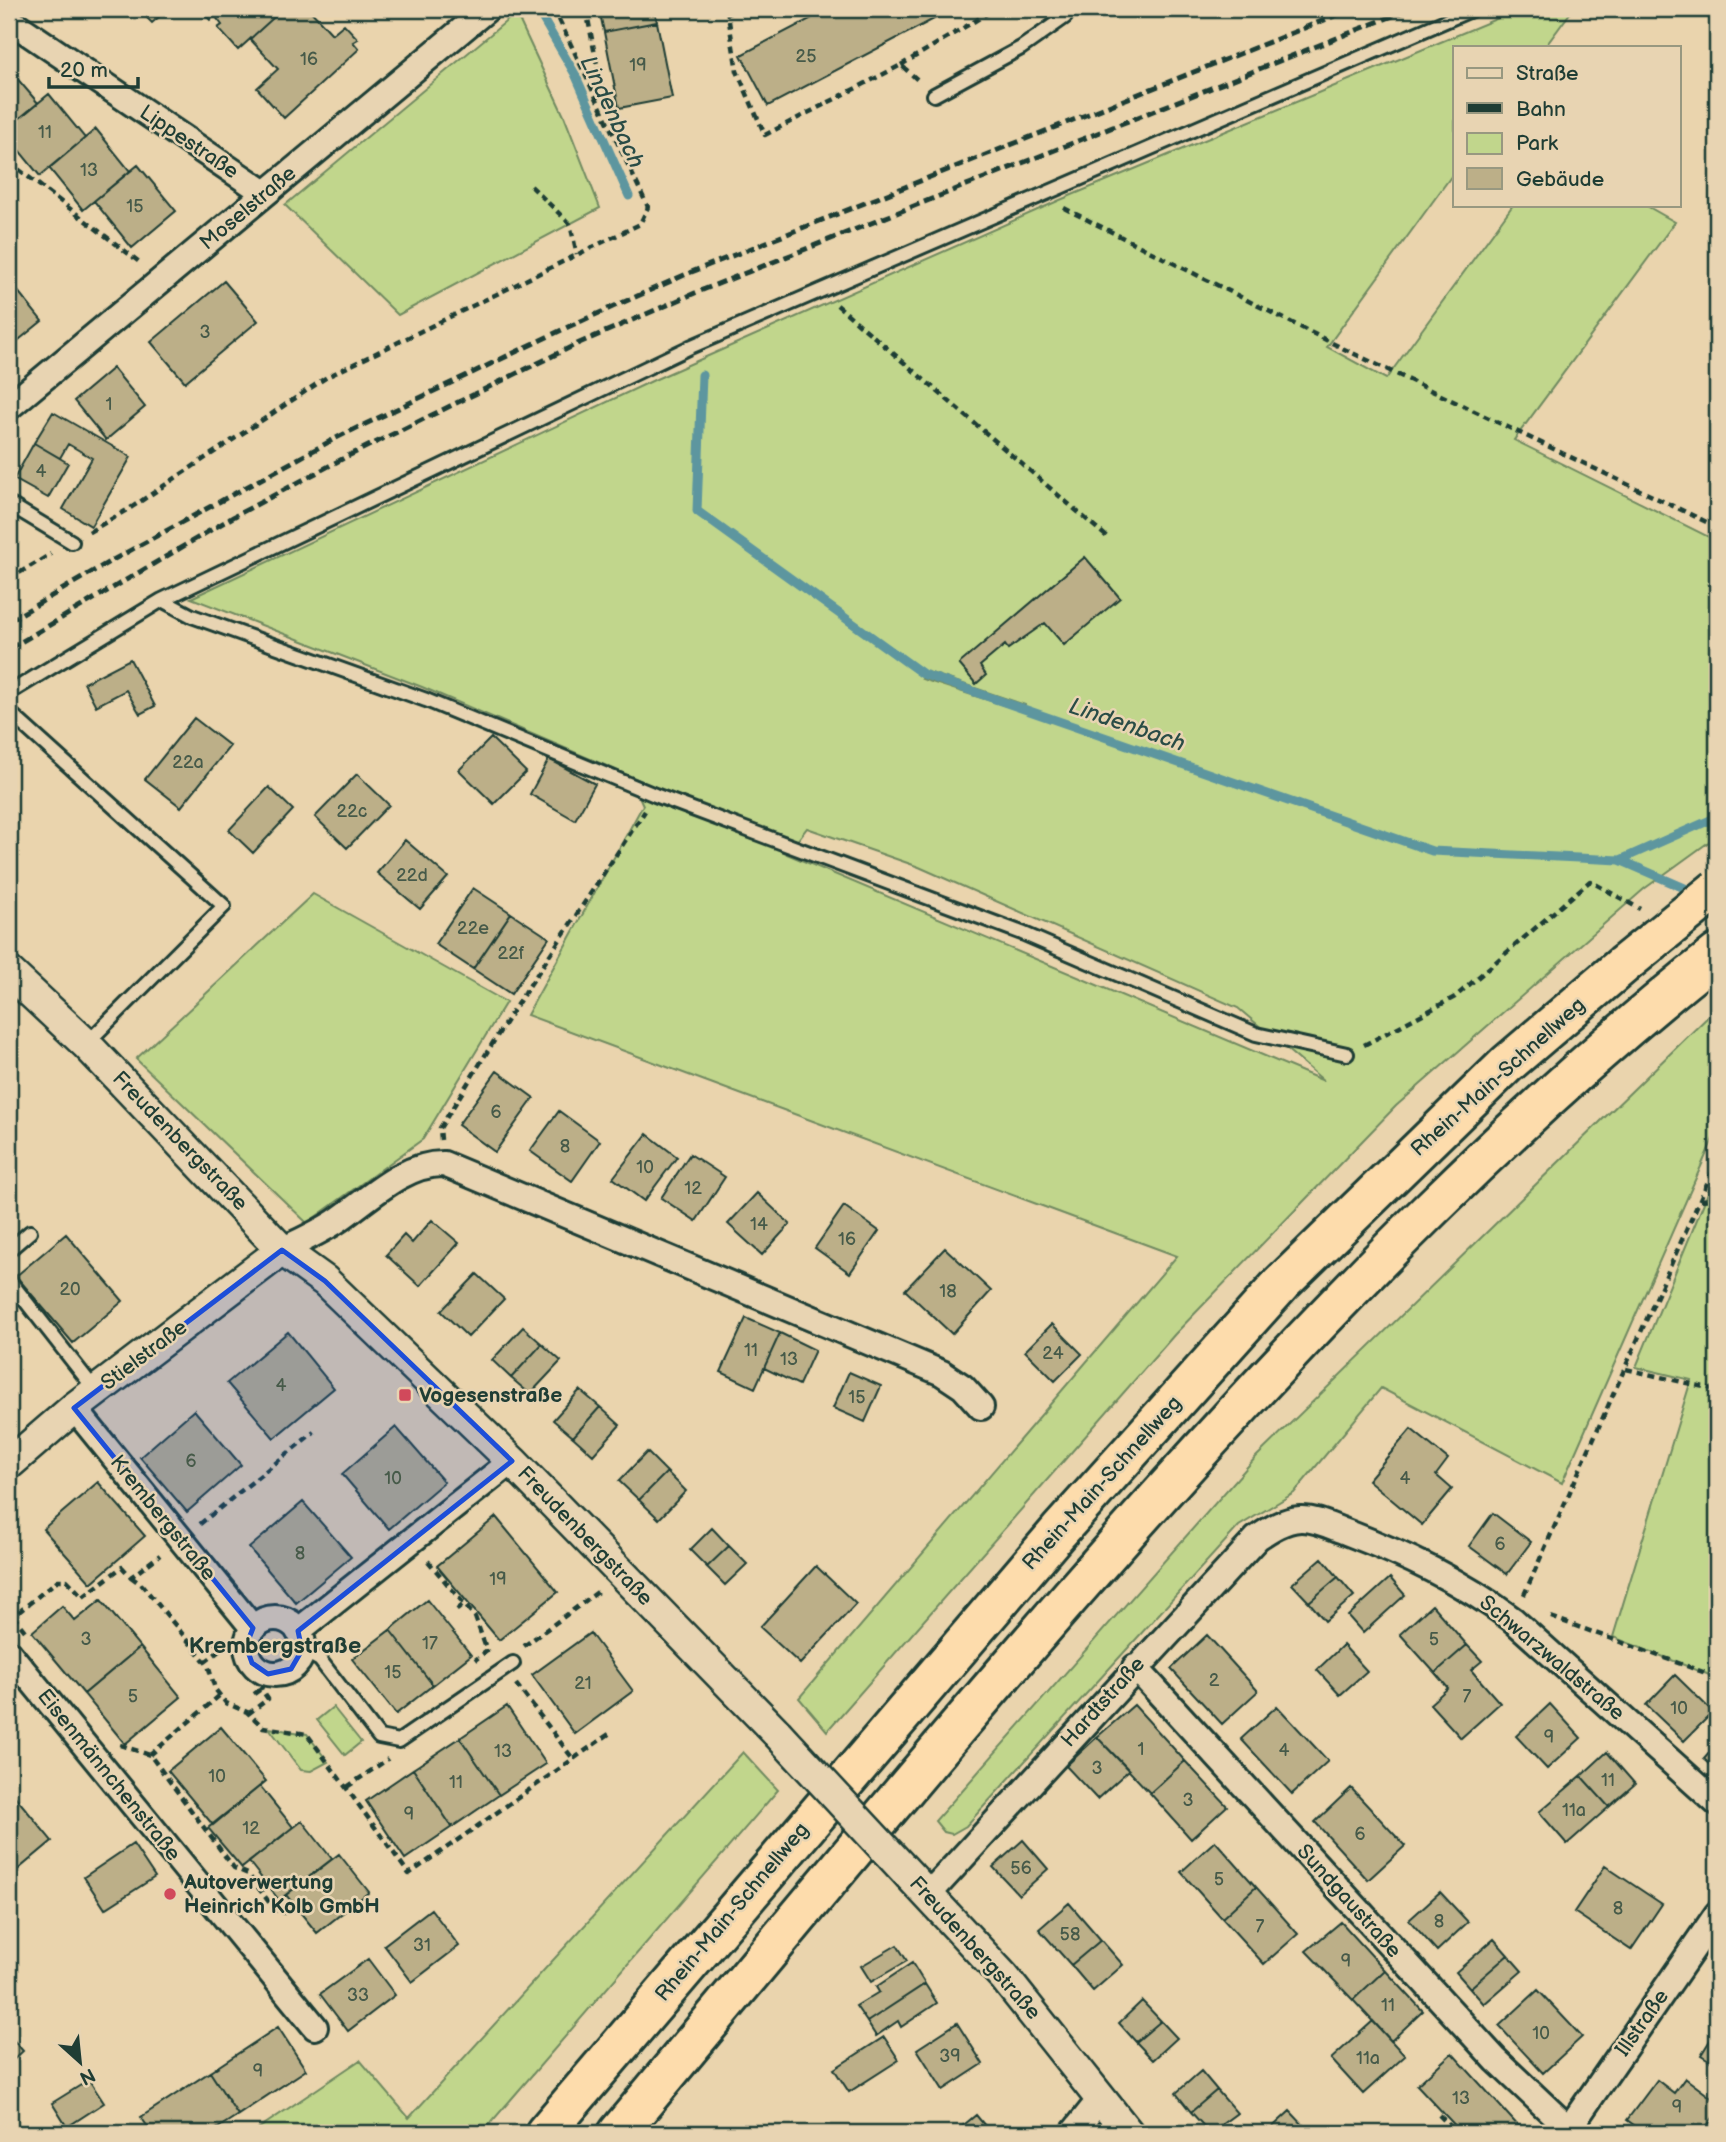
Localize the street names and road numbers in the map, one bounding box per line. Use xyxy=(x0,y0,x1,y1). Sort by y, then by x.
street label: Lippestraße xyxy=(135,100,243,184)
street label: Moselstraße xyxy=(195,161,301,255)
street label: Rhein-Main-Schnellweg xyxy=(1406,992,1590,1162)
street label: Freudenbergstraße xyxy=(107,1066,253,1216)
street label: Stielstraße xyxy=(96,1315,192,1395)
street label: Rhein-Main-Schnellweg xyxy=(1017,1391,1187,1575)
street label: Krembergstraße xyxy=(105,1450,221,1586)
street label: Freudenbergstraße xyxy=(512,1461,658,1611)
street label: Schwarzwaldstraße xyxy=(1474,1590,1630,1726)
street label: Hardtstraße xyxy=(1056,1652,1150,1752)
street label: Eisenmännchenstraße xyxy=(32,1684,186,1866)
street label: Rhein-Main-Schnellweg xyxy=(650,1818,814,2006)
street label: Sundgaustraße xyxy=(1292,1839,1406,1963)
street label: Freudenbergstraße xyxy=(904,1871,1046,2025)
street label: Illstraße xyxy=(1610,1985,1674,2061)

